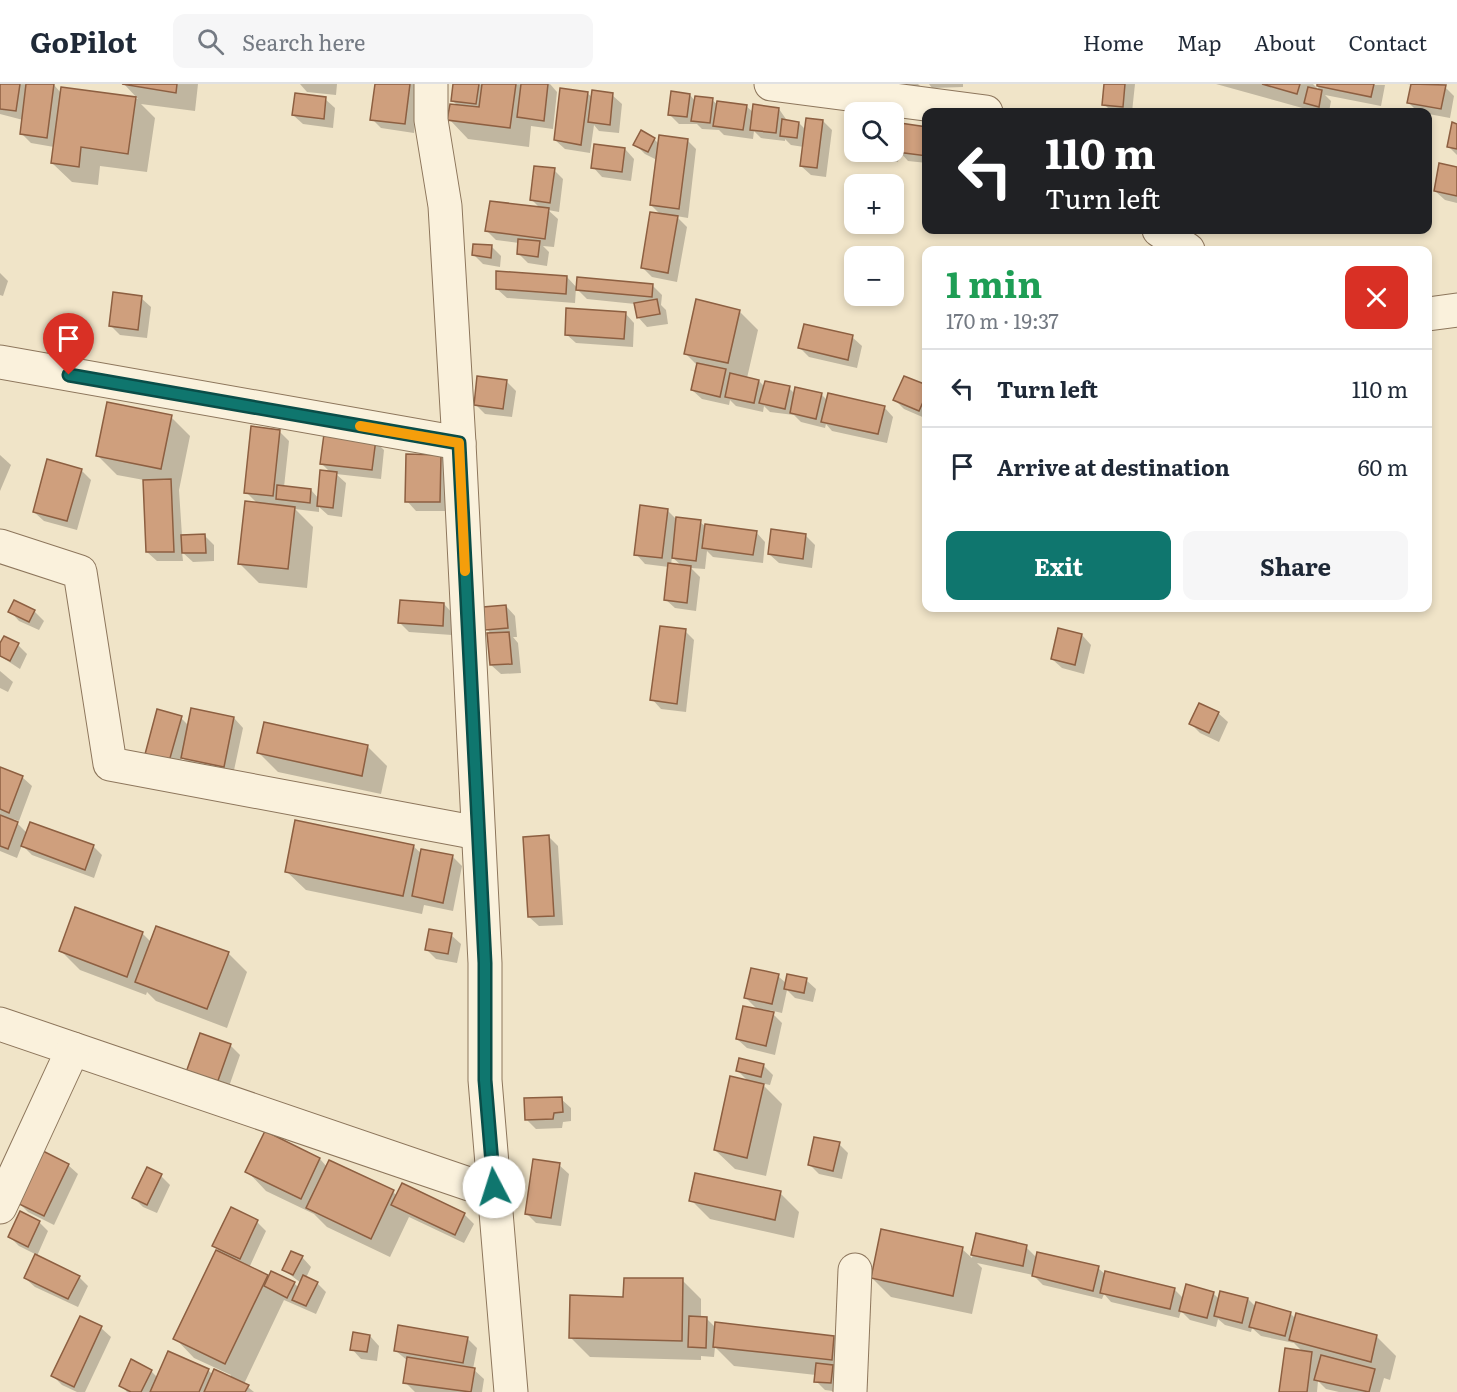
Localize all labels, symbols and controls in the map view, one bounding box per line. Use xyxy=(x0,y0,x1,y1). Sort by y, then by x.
search box xyxy=(173,14,593,68)
text: GoPilot xyxy=(30,20,137,62)
icon: search xyxy=(194,25,227,58)
text: Search here xyxy=(242,25,365,58)
text: Home xyxy=(1083,26,1144,57)
text: Map xyxy=(1177,26,1221,57)
text: About xyxy=(1254,26,1316,57)
text: Contact xyxy=(1349,26,1427,57)
map controls xyxy=(844,102,904,306)
button: search xyxy=(844,102,904,162)
text: 110 m xyxy=(1045,120,1156,182)
icon: left xyxy=(946,132,1024,210)
button: + xyxy=(844,174,904,234)
text: Turn left xyxy=(1045,177,1160,217)
button: − xyxy=(844,246,904,306)
text: 1 min xyxy=(946,256,1042,309)
button: close xyxy=(1345,266,1408,329)
text: 170 m · 19:37 xyxy=(946,305,1059,335)
pin xyxy=(43,313,94,375)
icon: arrive xyxy=(52,322,85,355)
icon: left xyxy=(946,372,979,405)
text: Turn left xyxy=(997,372,1098,405)
text: 110 m xyxy=(1352,372,1408,405)
icon: arrive xyxy=(946,450,979,483)
text: Arrive at destination xyxy=(997,450,1230,483)
text: 60 m xyxy=(1358,450,1408,483)
button: Exit xyxy=(946,531,1171,600)
button: Share xyxy=(1183,531,1408,600)
position arrow xyxy=(462,1155,526,1219)

